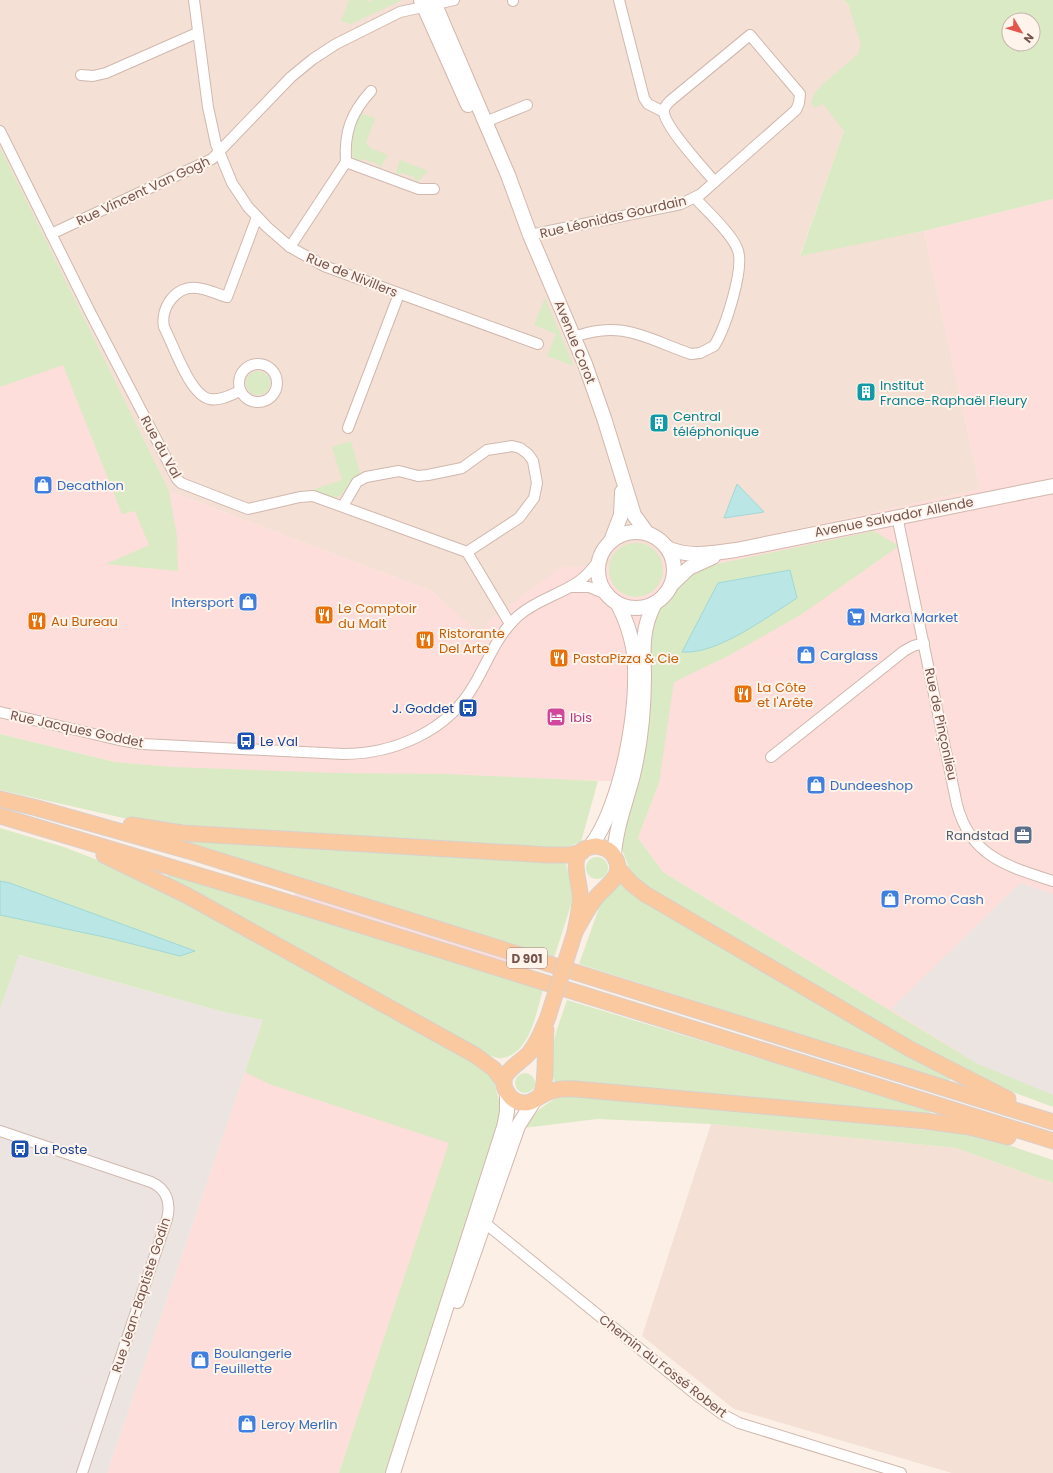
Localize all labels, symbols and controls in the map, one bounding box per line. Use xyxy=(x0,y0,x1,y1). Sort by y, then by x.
north arrow xyxy=(1001,12,1041,52)
text: N xyxy=(1020,30,1038,46)
street label: Rue Vincent Van Gogh xyxy=(73,152,213,230)
street label: Rue Léonidas Gourdain xyxy=(538,191,688,243)
street label: Rue de Nivillers xyxy=(303,248,401,302)
street label: Avenue Corot xyxy=(550,297,600,387)
place label: Institut France-Raphaël Fleury xyxy=(880,376,1028,410)
building icon: Institut France-Raphaël Fleury xyxy=(855,381,877,403)
place label: Central téléphonique xyxy=(673,407,759,441)
street label: Rue du Val xyxy=(136,412,186,482)
building icon: Central téléphonique xyxy=(648,412,670,434)
shop icon: Decathlon xyxy=(32,474,54,496)
place label: Decathlon xyxy=(57,476,124,495)
street label: Avenue Salvador Allende xyxy=(813,492,975,542)
shop icon: Intersport xyxy=(237,591,259,613)
place label: Intersport xyxy=(171,593,234,612)
place label: Le Comptoir du Malt xyxy=(338,599,417,633)
restaurant icon: Le Comptoir du Malt xyxy=(313,604,335,626)
supermarket icon: Marka Market xyxy=(845,606,867,628)
place label: Marka Market xyxy=(870,608,958,627)
restaurant icon: Au Bureau xyxy=(26,610,48,632)
place label: Au Bureau xyxy=(51,612,118,631)
place label: Ristorante Del Arte xyxy=(439,624,505,658)
restaurant icon: Ristorante Del Arte xyxy=(414,629,436,651)
shop icon: Carglass xyxy=(795,644,817,666)
place label: Carglass xyxy=(820,646,878,665)
restaurant icon: PastaPizza & Cie xyxy=(548,647,570,669)
place label: PastaPizza & Cie xyxy=(573,649,679,668)
street label: Rue de Pinçonlieu xyxy=(920,666,962,782)
place label: La Côte et l'Arête xyxy=(757,678,813,712)
restaurant icon: La Côte et l'Arête xyxy=(732,683,754,705)
bus stop icon: J. Goddet xyxy=(457,697,479,719)
place label: J. Goddet xyxy=(392,699,454,718)
street label: Rue Jacques Goddet xyxy=(9,706,146,752)
hotel icon: Ibis xyxy=(545,706,567,728)
place label: Ibis xyxy=(570,708,592,727)
bus stop icon: Le Val xyxy=(235,730,257,752)
place label: Le Val xyxy=(260,732,298,751)
shop icon: Dundeeshop xyxy=(805,774,827,796)
place label: Dundeeshop xyxy=(830,776,913,795)
office icon: Randstad xyxy=(1012,824,1034,846)
place label: Randstad xyxy=(946,826,1009,845)
shop icon: Promo Cash xyxy=(879,888,901,910)
place label: Promo Cash xyxy=(904,890,984,909)
road number: D 901 xyxy=(507,948,547,968)
bus stop icon: La Poste xyxy=(9,1138,31,1160)
place label: La Poste xyxy=(34,1140,87,1159)
street label: Rue Jean-Baptiste Godin xyxy=(107,1215,175,1375)
street label: Chemin du Fossé Robert xyxy=(595,1310,731,1422)
place label: Boulangerie Feuillette xyxy=(214,1344,292,1378)
shop icon: Boulangerie Feuillette xyxy=(189,1349,211,1371)
shop icon: Leroy Merlin xyxy=(236,1413,258,1435)
place label: Leroy Merlin xyxy=(261,1415,337,1434)

